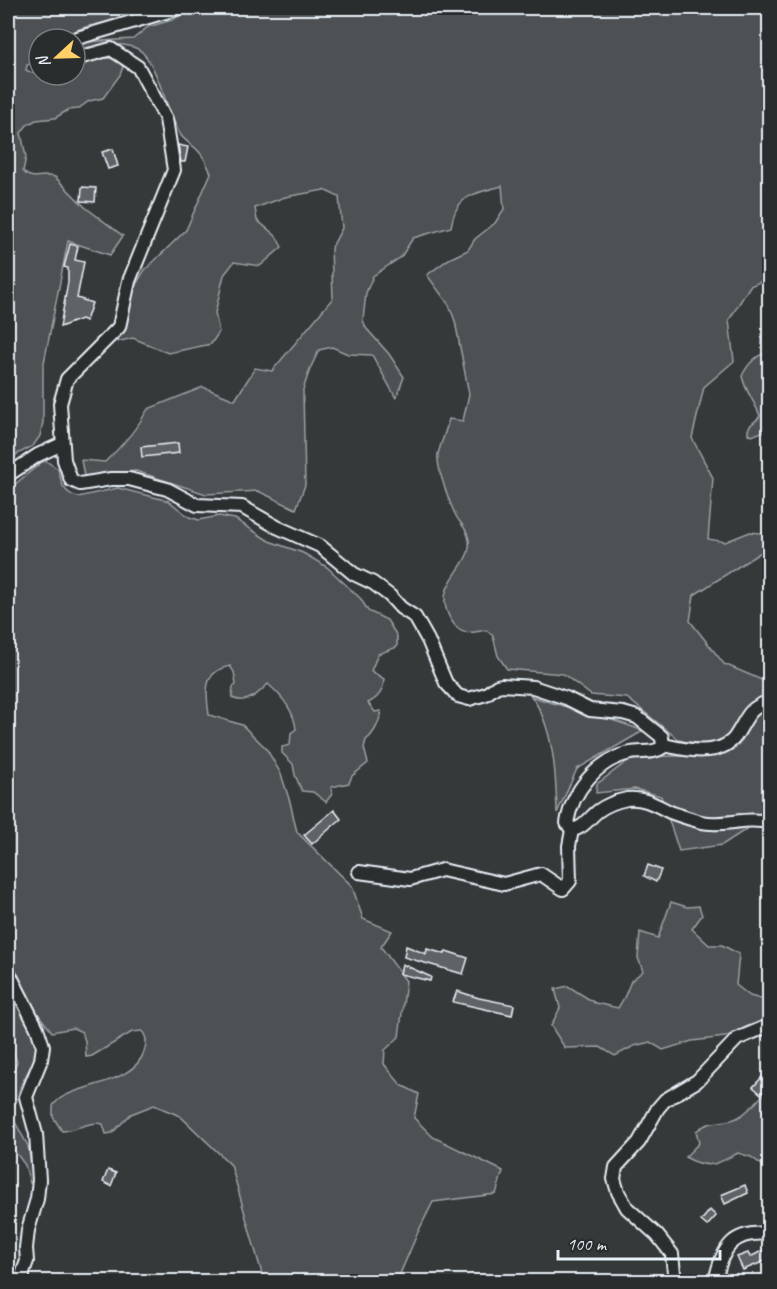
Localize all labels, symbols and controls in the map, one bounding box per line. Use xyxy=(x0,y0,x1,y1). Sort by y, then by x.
north arrow xyxy=(27,27,87,87)
text: N xyxy=(32,51,55,71)
scale bar xyxy=(558,1223,720,1261)
text: 100 m xyxy=(567,1233,608,1255)

